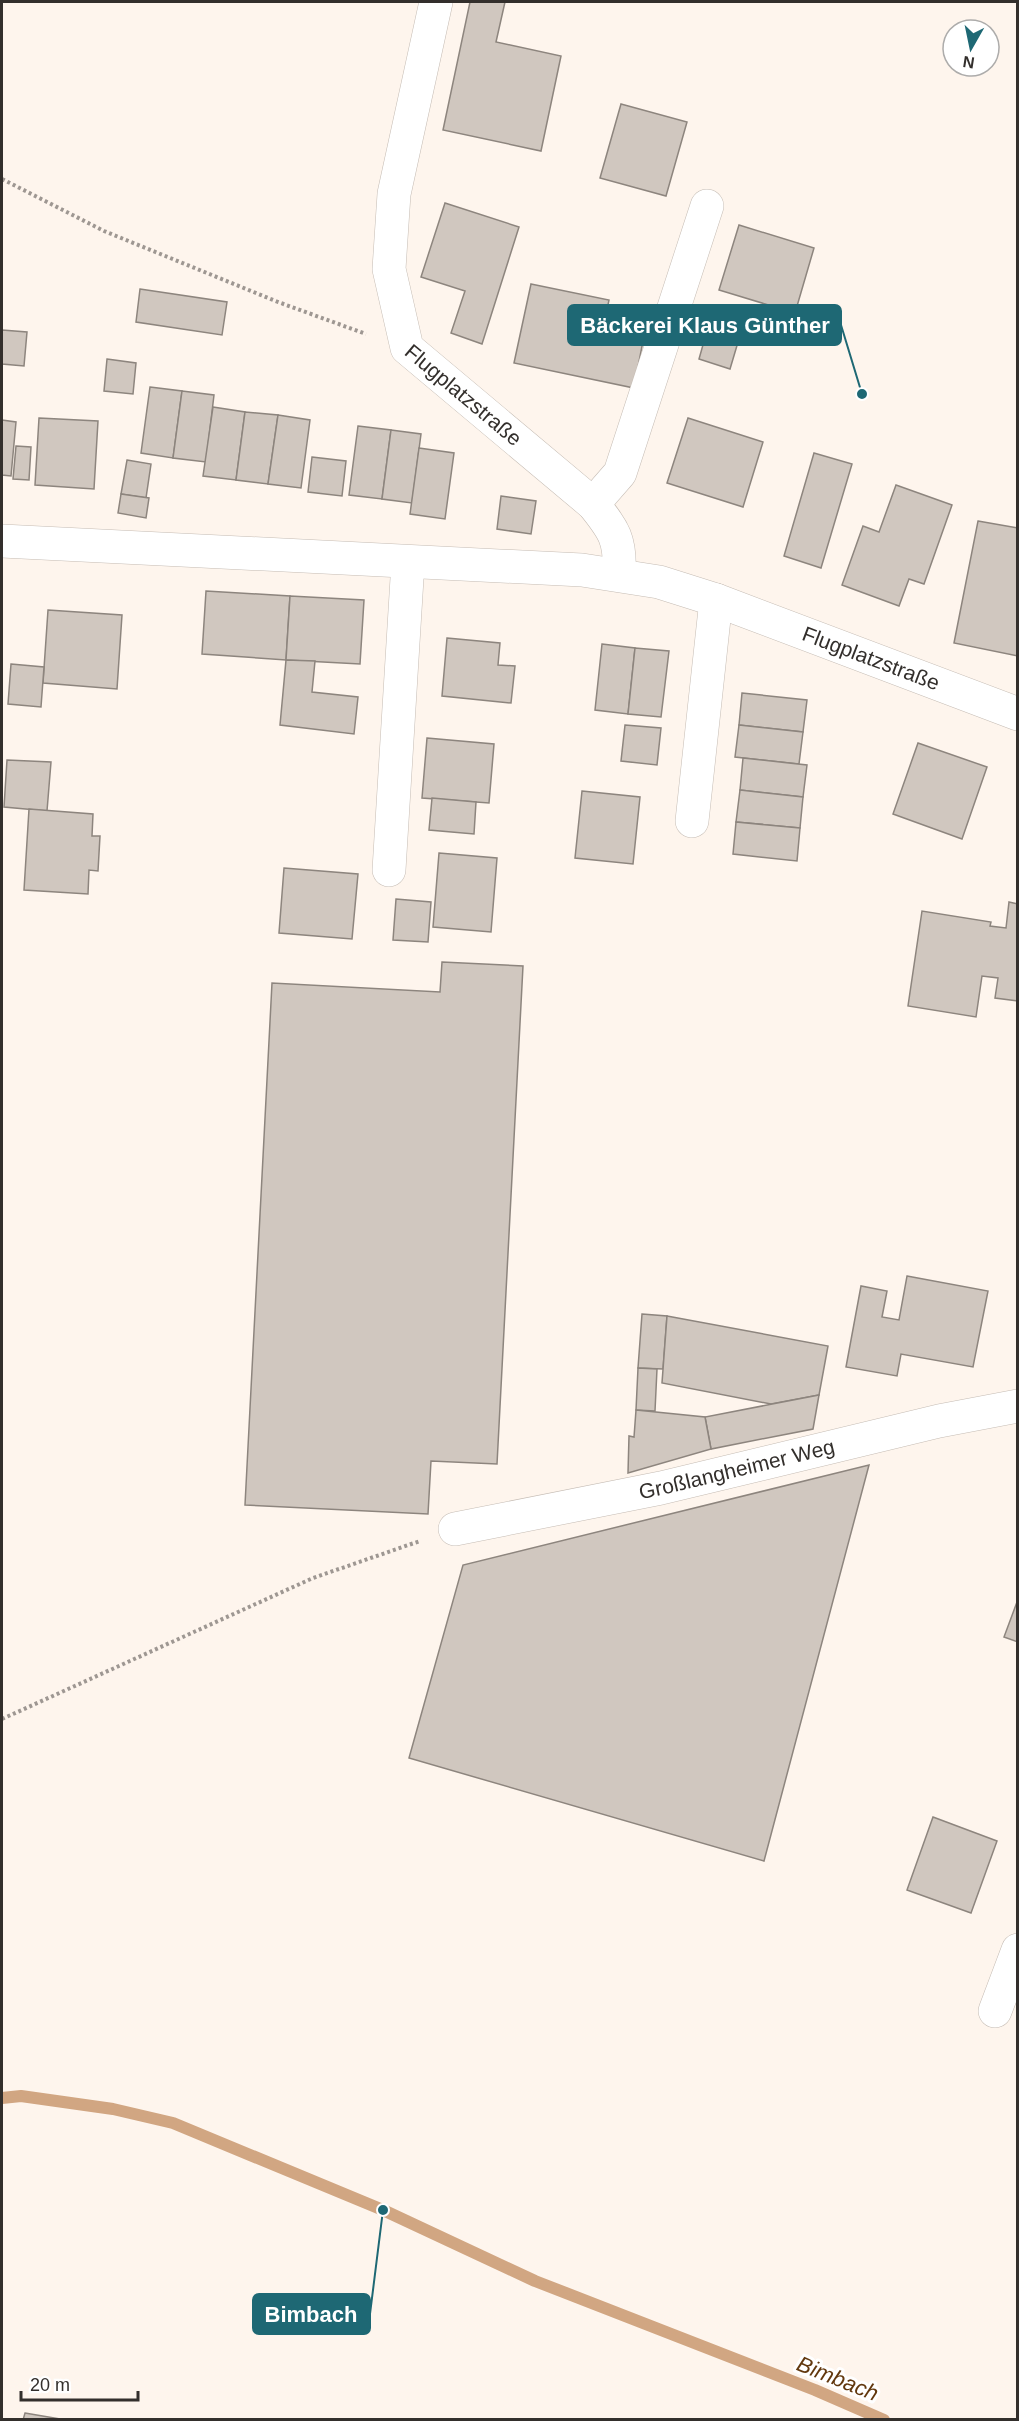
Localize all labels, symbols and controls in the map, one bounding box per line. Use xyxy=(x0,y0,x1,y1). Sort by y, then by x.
north arrow xyxy=(941,18,1001,78)
text: N xyxy=(962,53,976,72)
callout: Bäckerei Klaus Günther xyxy=(568,305,841,345)
text: Bäckerei Klaus Günther xyxy=(580,313,830,338)
street label: Flugplatzstraße xyxy=(401,339,526,450)
street label: Flugplatzstraße xyxy=(799,622,943,694)
street label: Großlangheimer Weg xyxy=(637,1435,837,1503)
callout: Bimbach xyxy=(253,2294,370,2334)
text: Bimbach xyxy=(265,2302,357,2327)
water label: Bimbach xyxy=(793,2351,882,2406)
scale bar xyxy=(21,2364,138,2402)
text: 20 m xyxy=(30,2375,70,2395)

